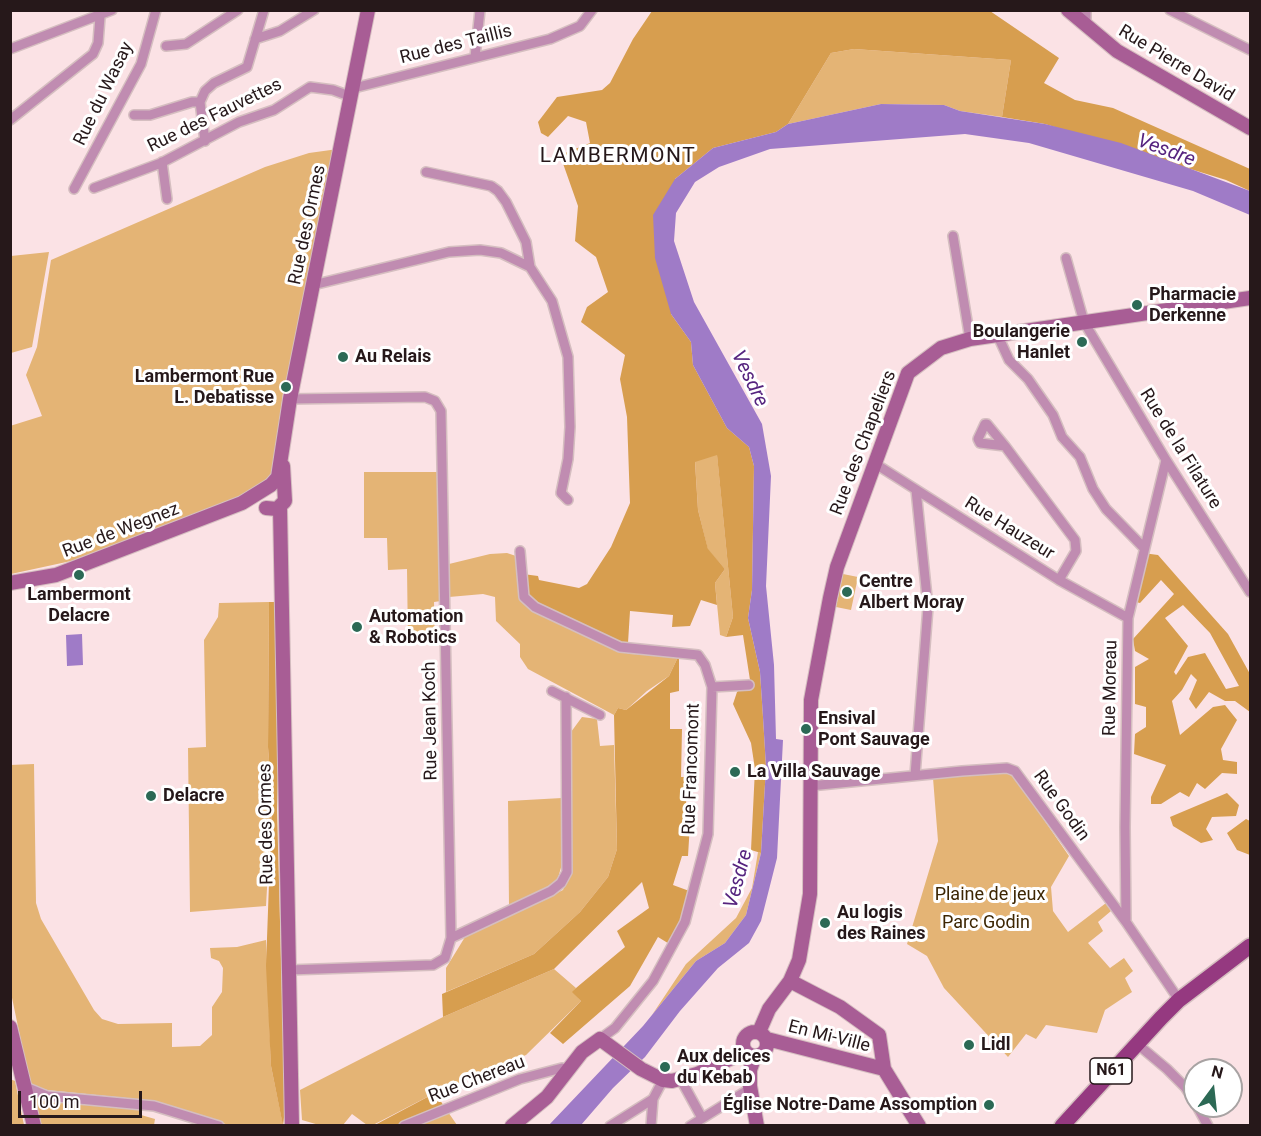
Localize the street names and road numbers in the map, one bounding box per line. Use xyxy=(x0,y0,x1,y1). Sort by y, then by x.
street label: Rue des Taillis xyxy=(398,21,514,69)
street label: Rue Pierre David xyxy=(1114,21,1238,107)
street label: Rue du Wasay xyxy=(70,39,138,149)
street label: Rue des Fauvettes xyxy=(144,74,286,158)
street label: Rue des Ormes xyxy=(285,163,331,287)
street label: Rue des Chapeliers xyxy=(826,368,902,518)
street label: Rue de la Filature xyxy=(1134,385,1226,513)
street label: Rue Hauzeur xyxy=(960,493,1058,565)
street label: Rue de Wegnez xyxy=(60,499,182,563)
street label: Rue Moreau xyxy=(1099,640,1123,736)
street label: Rue Jean Koch xyxy=(419,661,443,781)
street label: Rue Francomont xyxy=(679,703,705,835)
street label: Rue des Ormes xyxy=(255,763,279,885)
street label: Rue Godin xyxy=(1028,766,1094,846)
street label: En Mi-Ville xyxy=(786,1016,872,1058)
street label: Rue Chereau xyxy=(426,1052,528,1108)
road number: N61 xyxy=(1090,1058,1132,1084)

